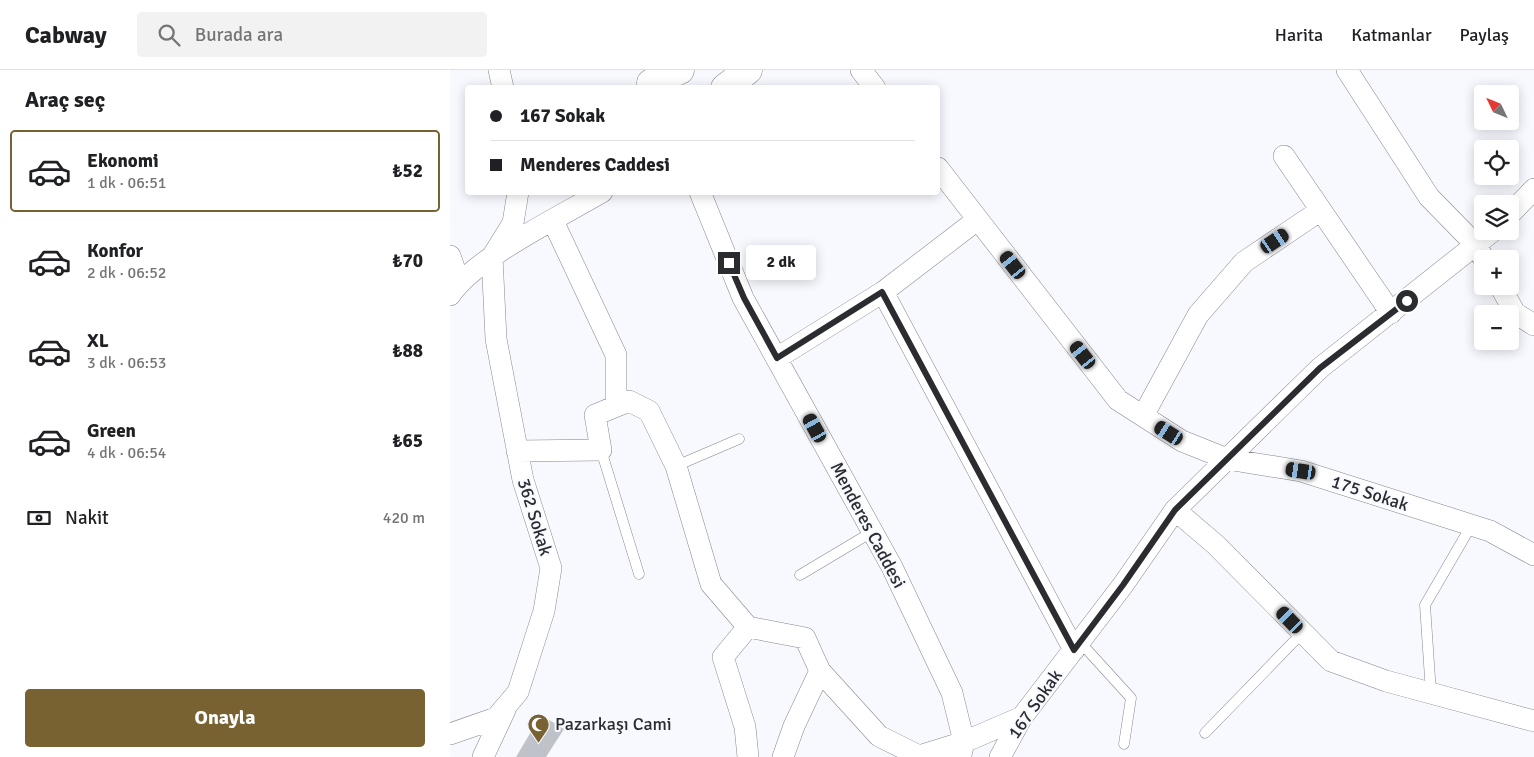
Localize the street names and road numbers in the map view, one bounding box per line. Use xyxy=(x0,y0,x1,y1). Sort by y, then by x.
street label: Menderes Caddesi xyxy=(825,458,911,592)
street label: 175 Sokak xyxy=(1329,470,1411,516)
street label: 362 Sokak xyxy=(513,476,557,558)
street label: 167 Sokak xyxy=(1003,665,1067,743)

